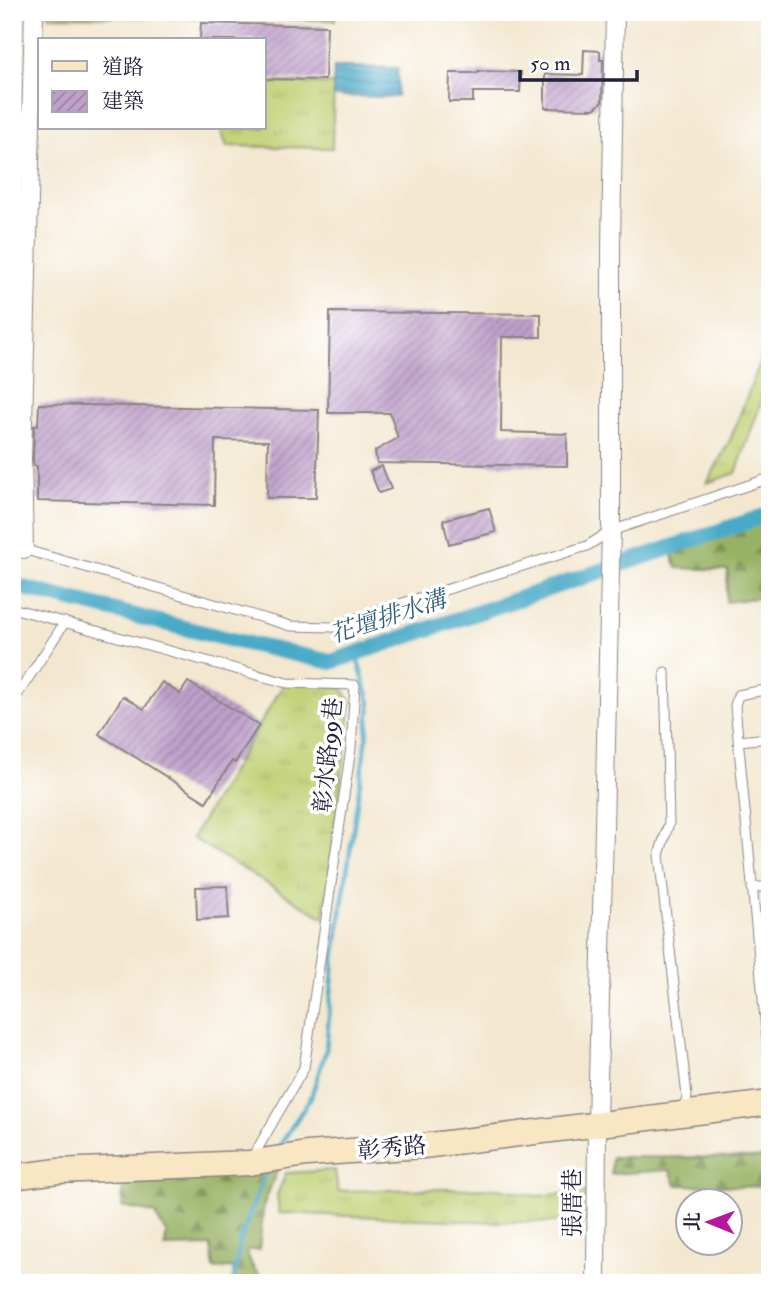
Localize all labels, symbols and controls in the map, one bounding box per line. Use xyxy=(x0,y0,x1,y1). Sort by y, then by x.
legend xyxy=(38,38,266,130)
scale bar xyxy=(520,38,637,82)
text: 50 m xyxy=(530,50,571,77)
text: 道路 xyxy=(102,54,144,81)
text: 建築 xyxy=(102,88,144,115)
water label: 花壇排水溝 xyxy=(326,582,454,650)
street label: 彰水路99巷 xyxy=(308,696,348,814)
street label: 彰秀路 xyxy=(356,1131,428,1165)
street label: 張厝巷 xyxy=(558,1169,587,1238)
north arrow xyxy=(674,1186,744,1256)
text: 北 xyxy=(681,1212,705,1231)

